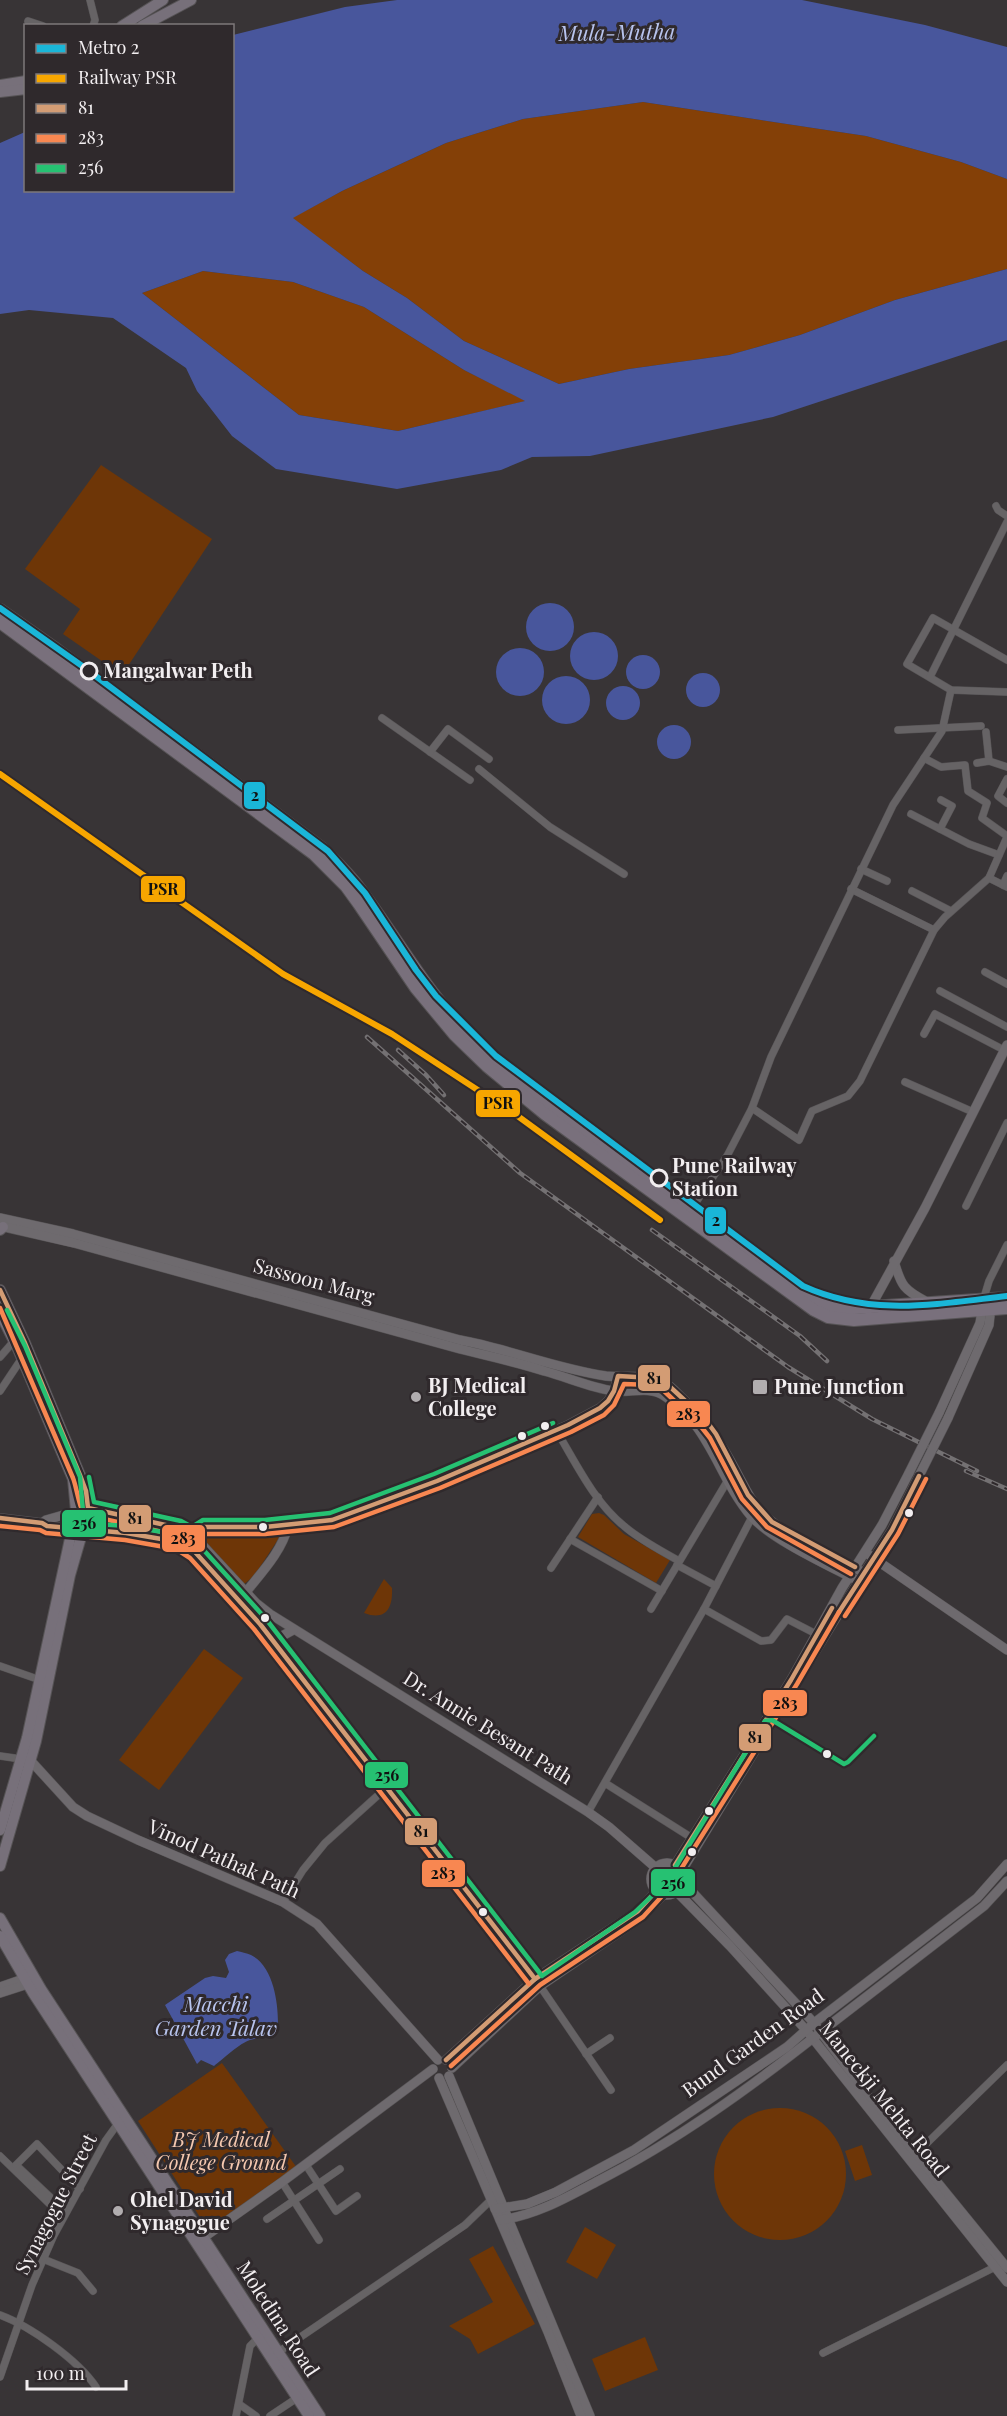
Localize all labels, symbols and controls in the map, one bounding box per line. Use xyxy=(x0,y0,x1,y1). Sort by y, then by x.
water label: Mula-Mutha xyxy=(557,16,676,46)
legend xyxy=(24,24,234,192)
text: Metro 2 xyxy=(78,35,139,59)
text: Railway PSR xyxy=(78,65,177,89)
text: 81 xyxy=(78,95,94,119)
text: 283 xyxy=(78,125,104,149)
text: 256 xyxy=(78,155,103,179)
place label: Mangalwar Peth xyxy=(103,656,253,683)
marker: Mangalwar Peth xyxy=(80,662,98,680)
line badge: 2 xyxy=(243,781,266,810)
text: 2 xyxy=(251,784,259,805)
line badge: PSR xyxy=(140,875,186,903)
text: PSR xyxy=(148,878,179,899)
line badge: PSR xyxy=(475,1089,521,1118)
text: PSR xyxy=(483,1092,514,1113)
place label: Pune Railway Station xyxy=(672,1151,797,1201)
marker: Pune Railway Station xyxy=(650,1169,668,1187)
line badge: 2 xyxy=(704,1206,727,1235)
text: 2 xyxy=(712,1209,720,1230)
street label: Sassoon Marg xyxy=(251,1250,378,1309)
line badge: 81 xyxy=(637,1364,671,1392)
text: 81 xyxy=(646,1367,662,1388)
place label: BJ Medical College xyxy=(428,1371,526,1421)
place label: Pune Junction xyxy=(774,1372,905,1399)
marker: Pune Junction xyxy=(751,1378,769,1396)
marker: BJ Medical College xyxy=(409,1390,423,1404)
line badge: 283 xyxy=(666,1400,711,1428)
text: 283 xyxy=(676,1403,701,1424)
unlabelled marker xyxy=(539,1420,551,1432)
unlabelled marker xyxy=(516,1430,528,1442)
line badge: 81 xyxy=(118,1504,152,1533)
text: 81 xyxy=(127,1507,143,1528)
unlabelled marker xyxy=(903,1507,915,1519)
line badge: 256 xyxy=(61,1509,107,1538)
text: 256 xyxy=(72,1512,96,1533)
unlabelled marker xyxy=(257,1521,269,1533)
line badge: 283 xyxy=(161,1524,206,1553)
text: 283 xyxy=(171,1527,196,1548)
unlabelled marker xyxy=(259,1612,271,1624)
street label: Dr. Annie Besant Path xyxy=(399,1664,579,1790)
line badge: 283 xyxy=(762,1689,808,1717)
text: 283 xyxy=(773,1692,798,1713)
line badge: 81 xyxy=(738,1723,772,1752)
text: 81 xyxy=(747,1726,763,1747)
unlabelled marker xyxy=(821,1748,833,1760)
line badge: 256 xyxy=(364,1761,409,1789)
text: 256 xyxy=(375,1764,399,1785)
unlabelled marker xyxy=(703,1805,715,1817)
street label: Vinod Pathak Path xyxy=(143,1812,305,1903)
line badge: 81 xyxy=(404,1817,438,1846)
text: 81 xyxy=(413,1820,429,1841)
unlabelled marker xyxy=(686,1846,698,1858)
line badge: 283 xyxy=(421,1859,466,1888)
text: 283 xyxy=(431,1862,456,1883)
line badge: 256 xyxy=(650,1868,696,1897)
text: 256 xyxy=(661,1872,685,1893)
unlabelled marker xyxy=(477,1906,489,1918)
street label: Bund Garden Road xyxy=(676,1981,829,2102)
water label: Macchi Garden Talav xyxy=(155,1989,277,2041)
street label: Maneckji Mehta Road xyxy=(814,2015,956,2182)
park label: BJ Medical College Ground xyxy=(155,2125,288,2175)
street label: Synagogue Street xyxy=(7,2127,102,2279)
place label: Ohel David Synagogue xyxy=(130,2185,233,2235)
marker: Ohel David Synagogue xyxy=(111,2204,125,2218)
street label: Moledina Road xyxy=(232,2255,327,2382)
scale bar xyxy=(27,2353,126,2391)
text: 100 m xyxy=(36,2361,85,2385)

